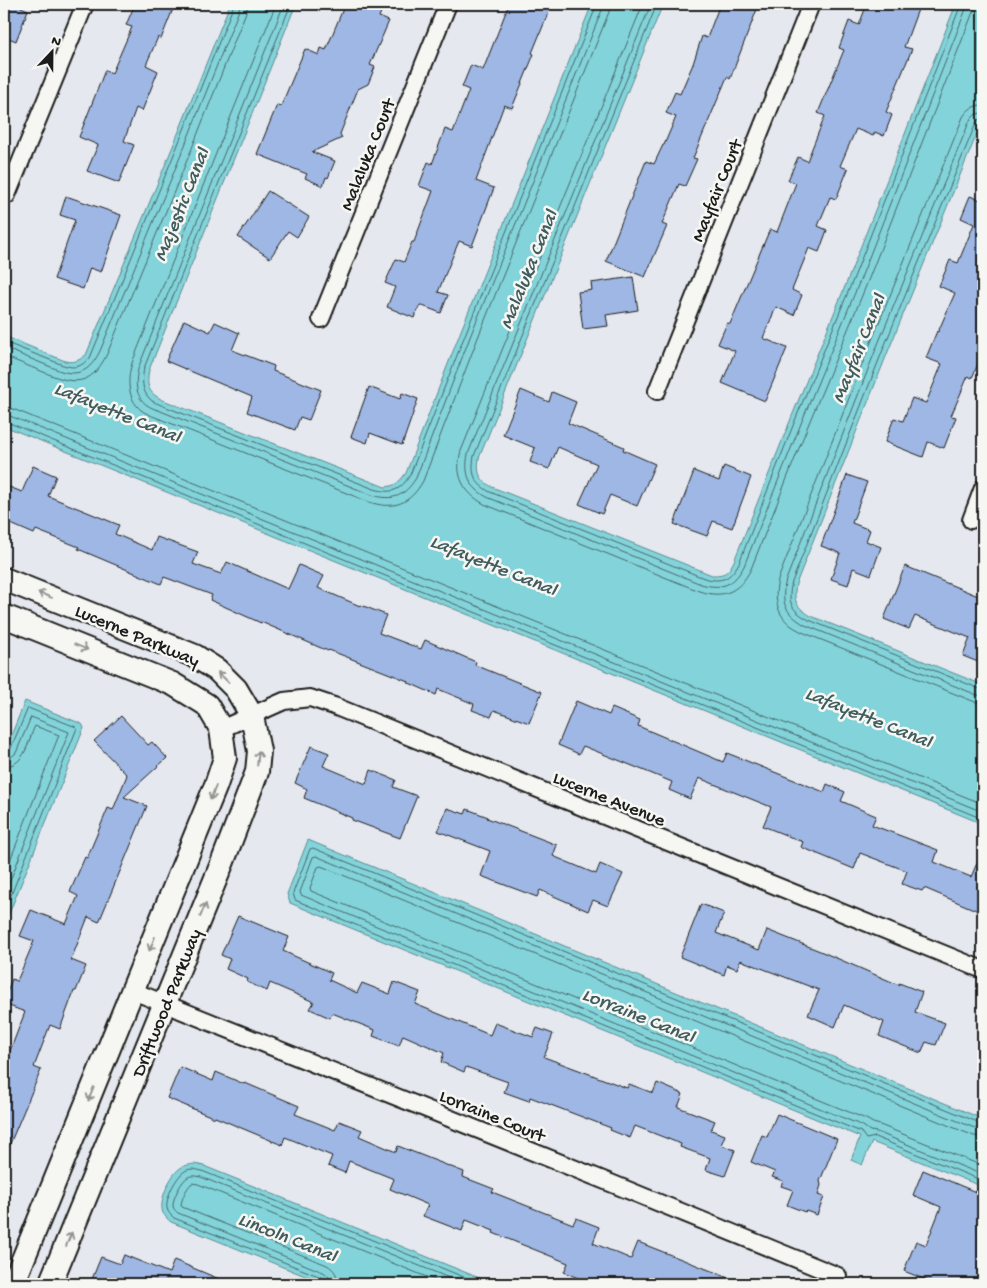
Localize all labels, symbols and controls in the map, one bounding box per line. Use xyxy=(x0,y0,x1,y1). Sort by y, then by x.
north arrow xyxy=(28,28,78,78)
text: N xyxy=(49,33,63,52)
street label: Malaluka Court xyxy=(336,94,403,215)
street label: Mayfair Court xyxy=(687,135,750,246)
water label: Majestic Canal xyxy=(150,144,217,265)
water label: Malaluka Canal xyxy=(496,206,565,333)
water label: Mayfair Canal xyxy=(828,290,893,407)
water label: Lafayette Canal xyxy=(50,378,185,451)
water label: Lafayette Canal xyxy=(426,531,561,604)
one-way arrow xyxy=(37,590,52,599)
street label: Lucerne Parkway xyxy=(71,601,203,674)
one-way arrow xyxy=(73,643,89,652)
one-way arrow xyxy=(218,671,230,683)
water label: Lafayette Canal xyxy=(801,683,936,756)
one-way arrow xyxy=(253,751,263,767)
street label: Lucerne Avenue xyxy=(549,767,668,833)
one-way arrow xyxy=(207,785,217,800)
one-way arrow xyxy=(198,903,208,918)
street label: Driftwood Parkway xyxy=(127,925,209,1083)
one-way arrow xyxy=(146,936,156,951)
water label: Lorraine Canal xyxy=(578,984,699,1051)
street label: Lorraine Court xyxy=(436,1086,550,1150)
one-way arrow xyxy=(85,1087,94,1102)
water label: Lincoln Canal xyxy=(234,1209,341,1270)
one-way arrow xyxy=(64,1232,74,1247)

